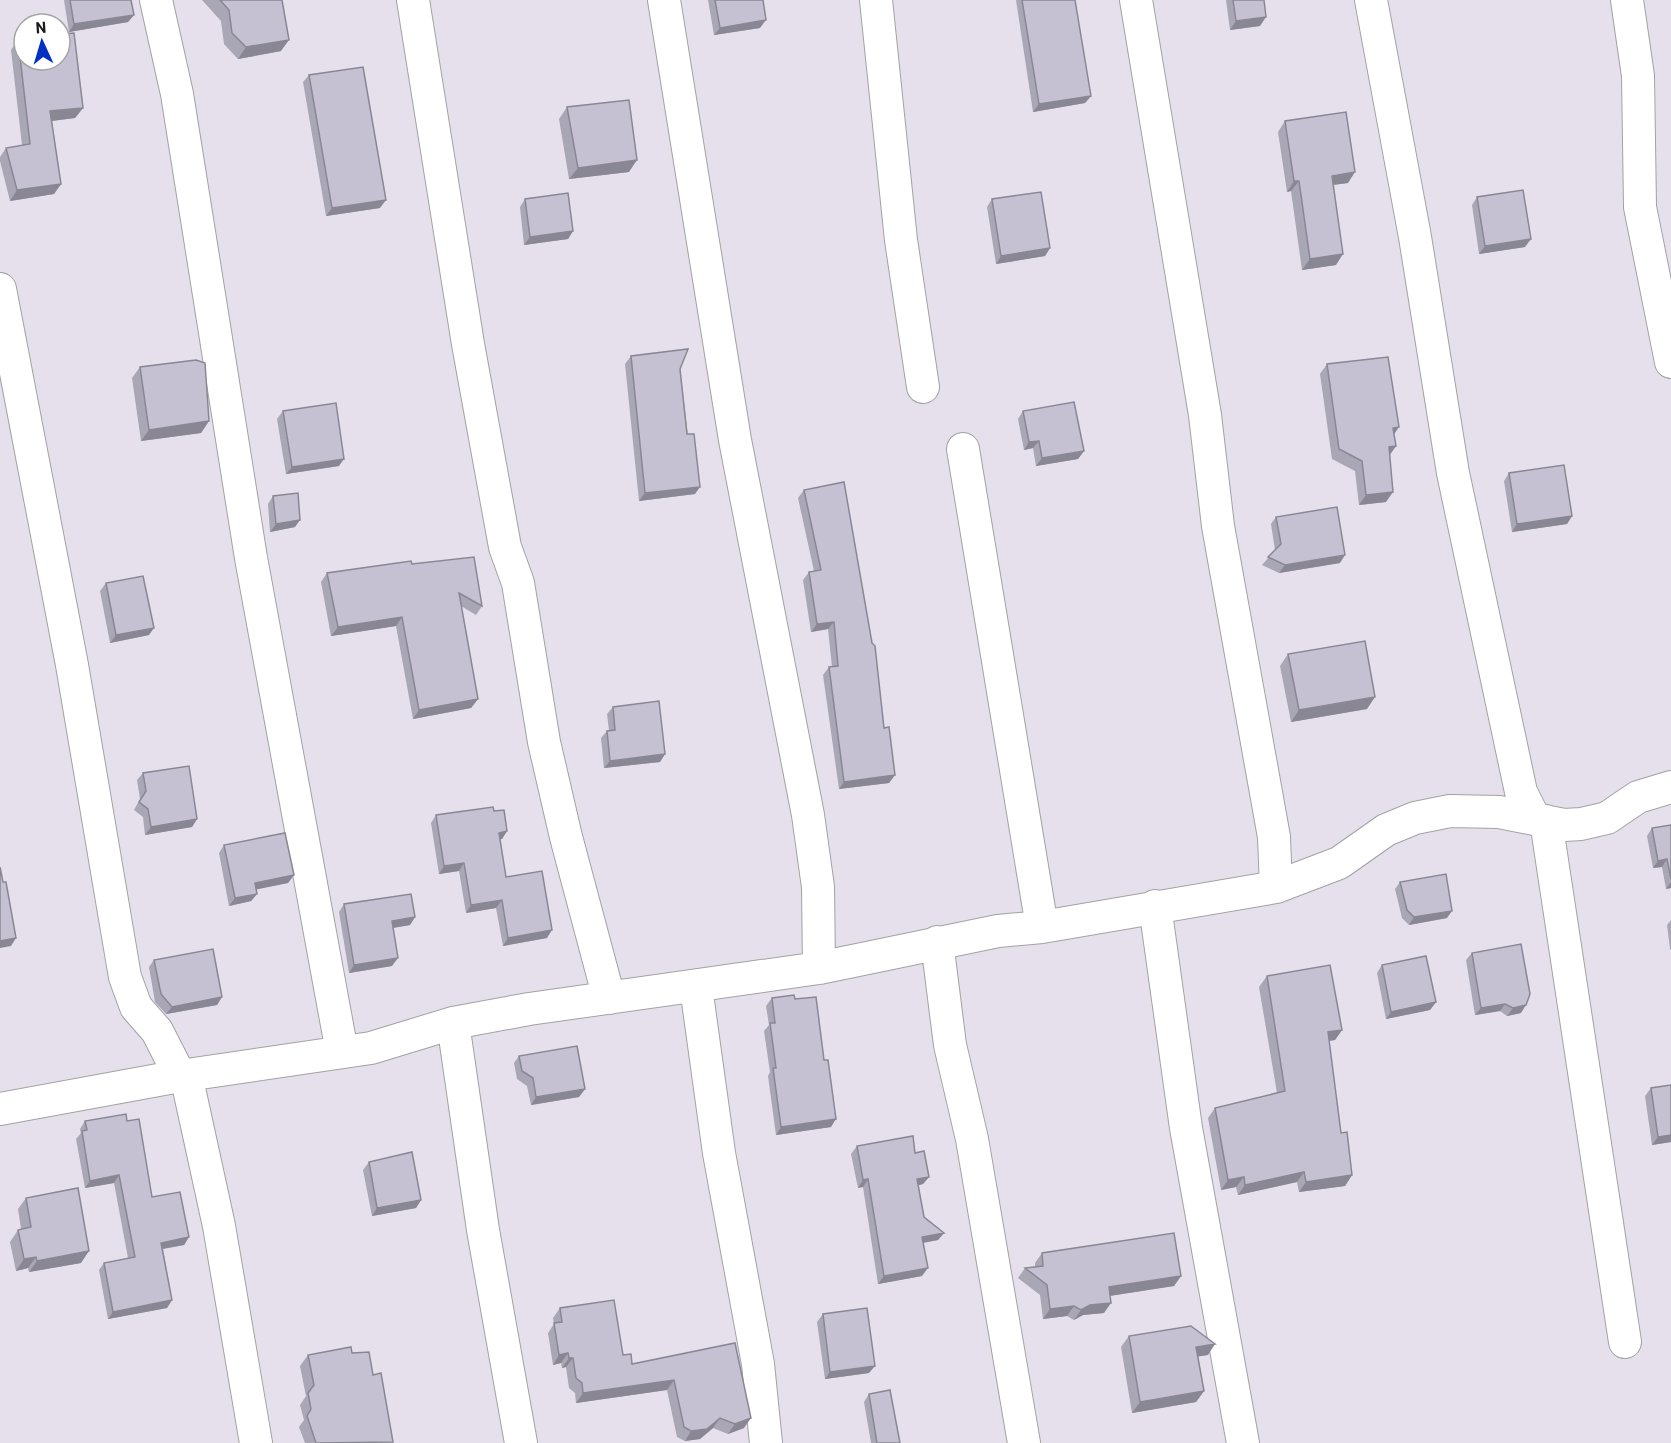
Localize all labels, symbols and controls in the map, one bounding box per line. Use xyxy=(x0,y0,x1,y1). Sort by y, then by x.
north arrow xyxy=(12,12,72,72)
text: N xyxy=(35,17,47,36)

